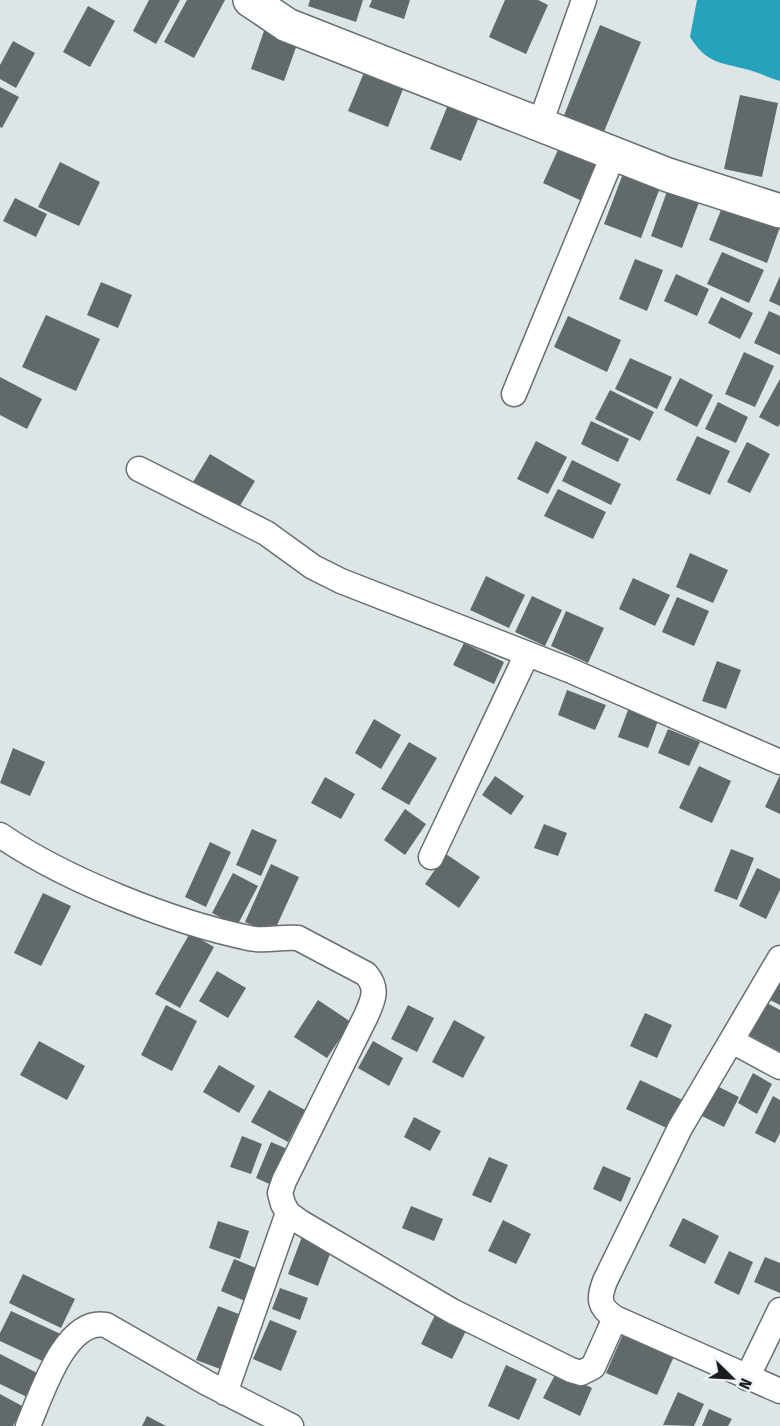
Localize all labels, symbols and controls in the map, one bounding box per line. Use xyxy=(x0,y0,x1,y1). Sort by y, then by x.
north arrow xyxy=(702,1348,762,1408)
text: N xyxy=(735,1376,756,1392)

